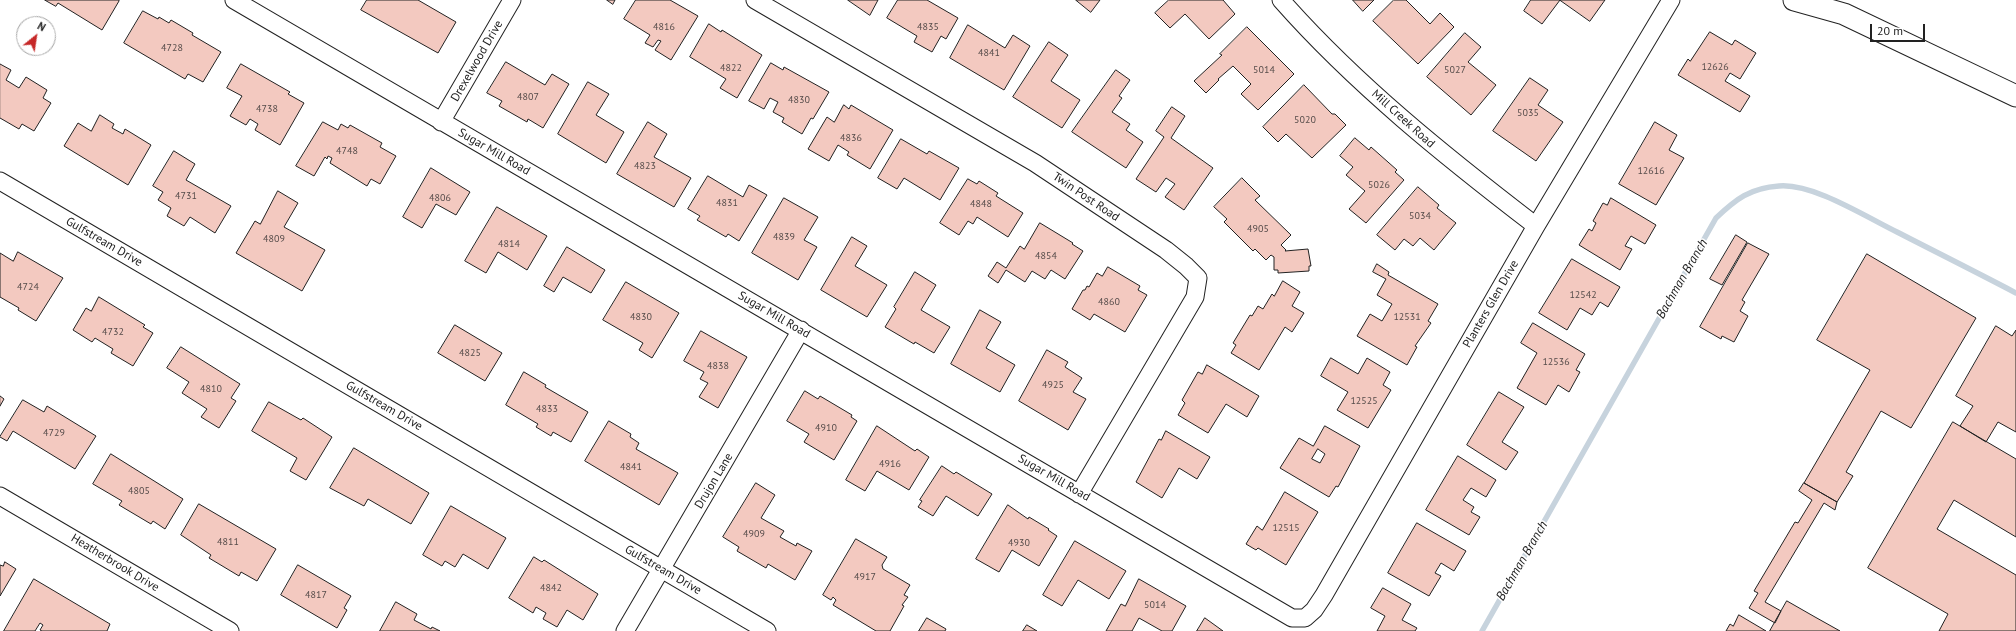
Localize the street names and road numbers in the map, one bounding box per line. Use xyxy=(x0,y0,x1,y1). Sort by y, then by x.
street label: Drexelwood Drive xyxy=(448,18,506,104)
street label: Mill Creek Road xyxy=(1368,87,1438,151)
street label: Sugar Mill Road xyxy=(455,126,533,178)
street label: Twin Post Road xyxy=(1050,169,1122,225)
street label: Gulfstream Drive xyxy=(63,214,145,270)
street label: Planters Glen Drive xyxy=(1460,258,1522,350)
street label: Sugar Mill Road xyxy=(735,289,813,341)
street label: Gulfstream Drive xyxy=(343,378,425,434)
street label: Drujon Lane xyxy=(692,451,736,511)
street label: Sugar Mill Road xyxy=(1015,452,1093,504)
street label: Heatherbrook Drive xyxy=(68,531,162,595)
street label: Gulfstream Drive xyxy=(622,542,704,598)

